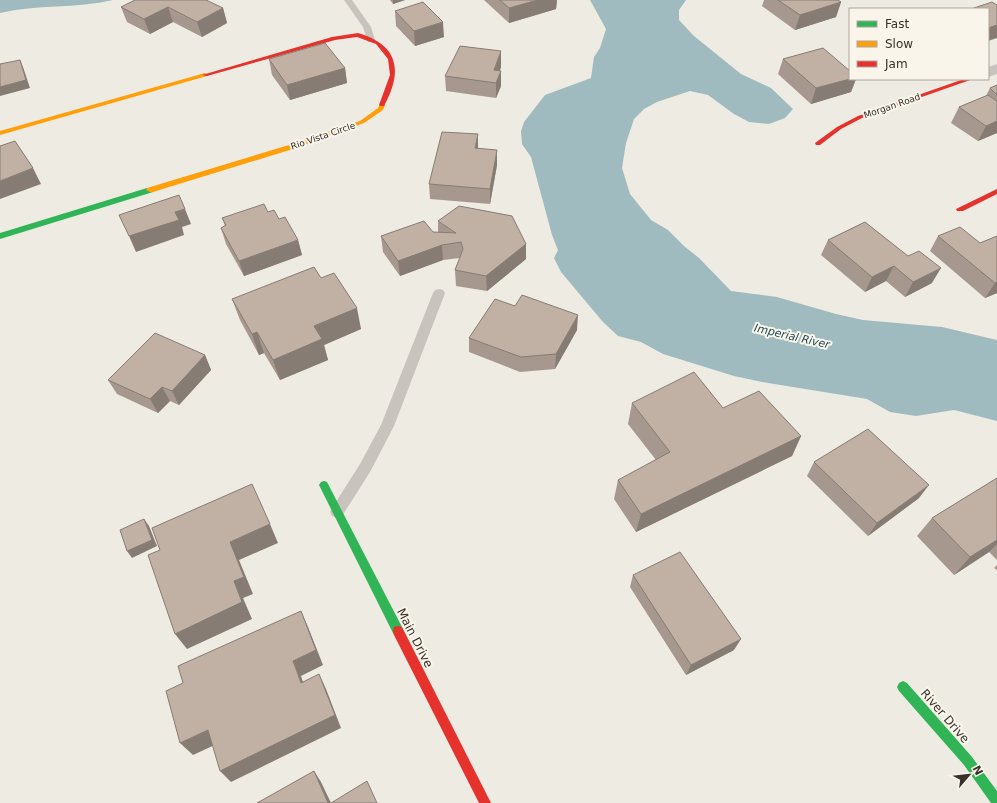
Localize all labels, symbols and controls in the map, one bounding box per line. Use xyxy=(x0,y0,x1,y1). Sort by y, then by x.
legend xyxy=(849,8,989,80)
text: Fast xyxy=(885,17,909,31)
text: Slow xyxy=(885,37,913,51)
text: Jam xyxy=(884,57,908,71)
street label: Morgan Road xyxy=(862,92,922,120)
street label: Rio Vista Circle xyxy=(289,120,357,152)
water label: Imperial River xyxy=(753,321,832,352)
street label: Main Drive xyxy=(394,606,436,670)
street label: River Drive xyxy=(918,686,972,746)
north arrow xyxy=(949,755,989,795)
text: N xyxy=(969,763,985,778)

